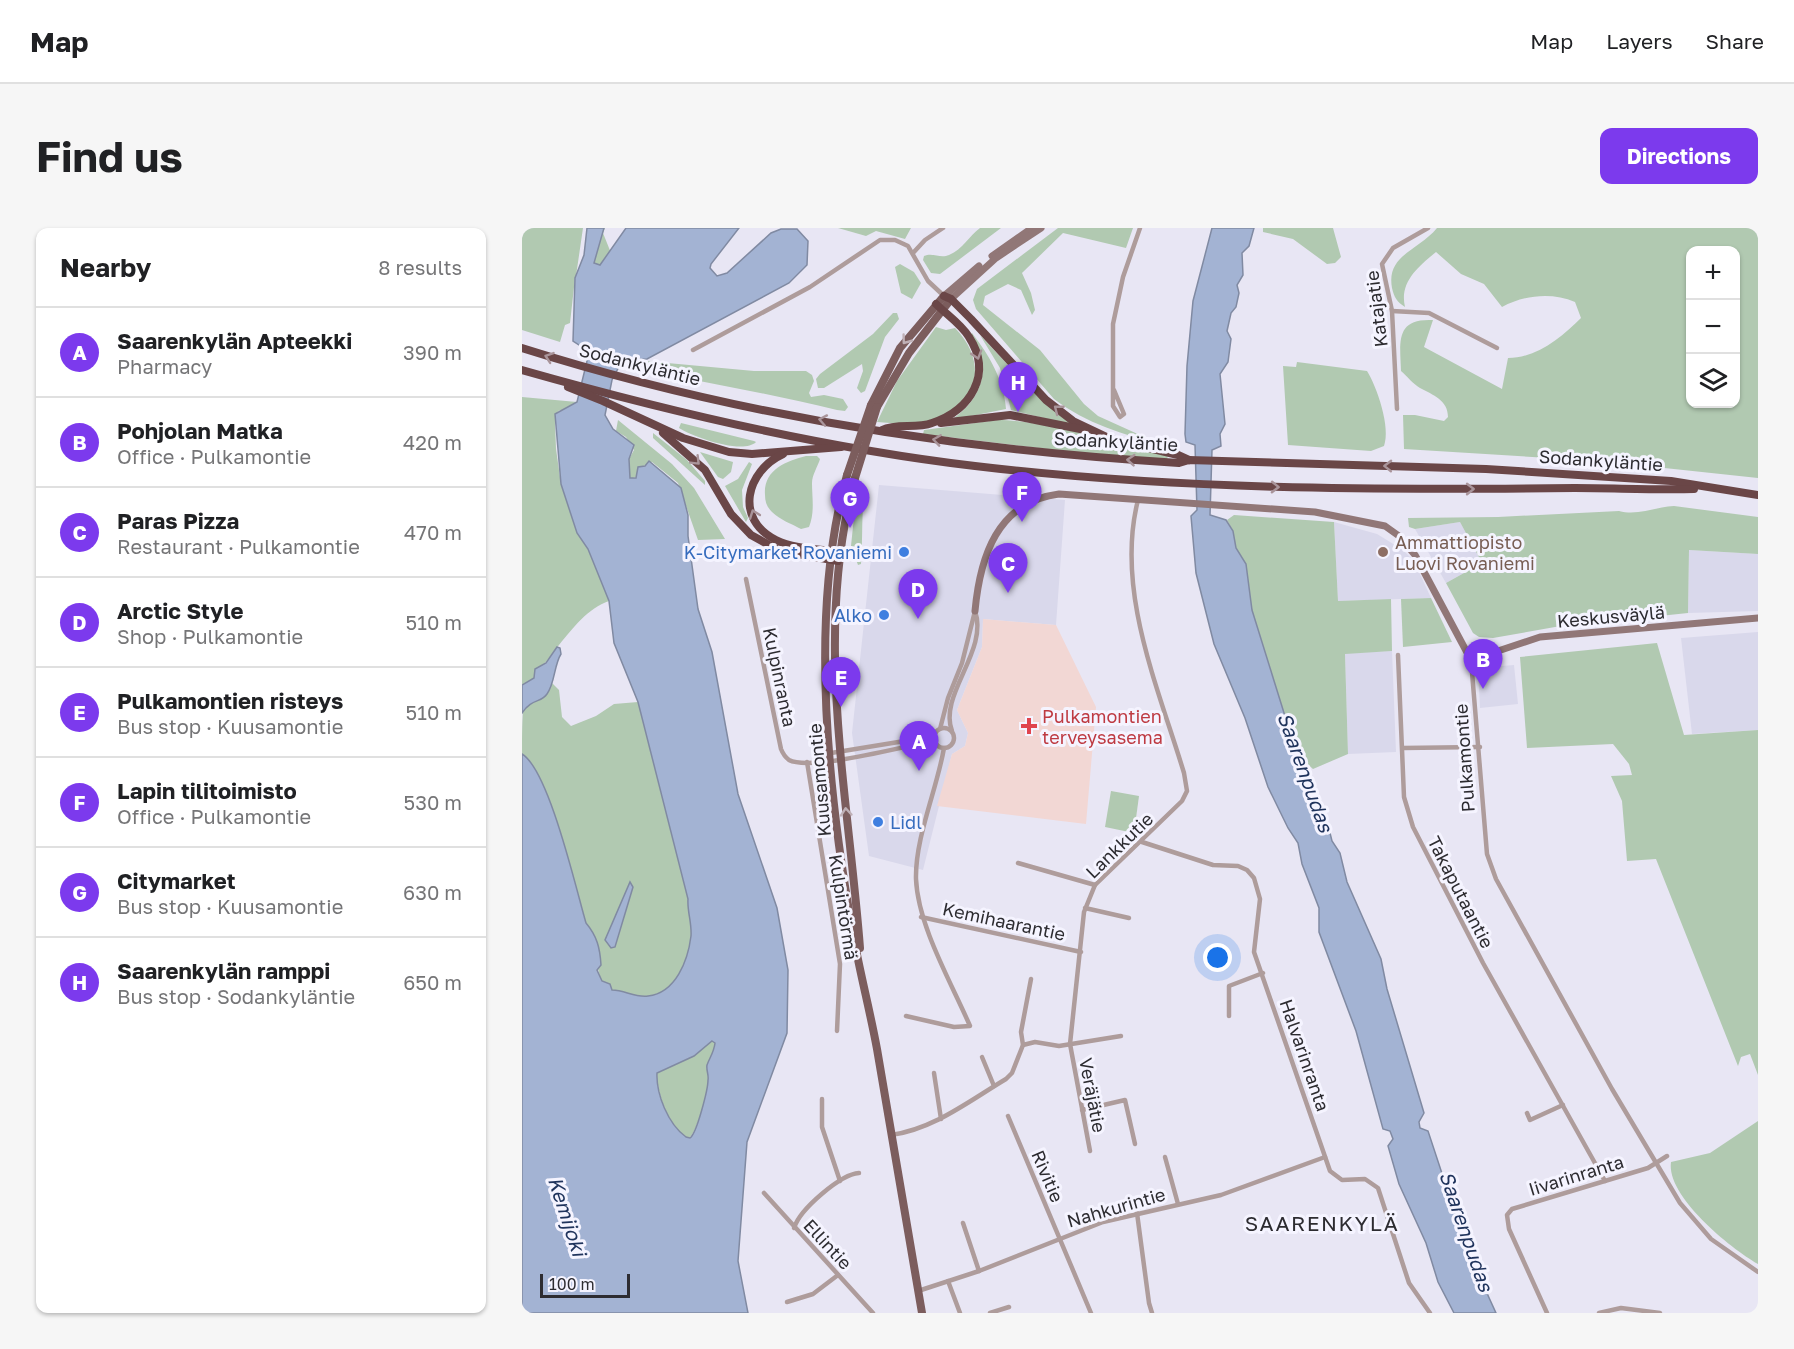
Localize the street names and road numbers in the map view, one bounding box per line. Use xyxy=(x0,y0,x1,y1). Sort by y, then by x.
street label: Katajatie xyxy=(1360,270,1392,348)
street label: Sodankyläntie xyxy=(577,338,703,390)
street label: Sodankyläntie xyxy=(1053,427,1179,455)
street label: Sodankyläntie xyxy=(1538,445,1664,475)
street label: Keskusväylä xyxy=(1556,600,1666,632)
street label: Kulpinranta xyxy=(759,625,801,729)
street label: Pulkamontie xyxy=(1449,703,1479,813)
street label: Kuusamontie xyxy=(803,722,835,838)
street label: Lankkutie xyxy=(1081,807,1157,883)
street label: Takaputaantie xyxy=(1423,832,1499,952)
street label: Kulpintörmä xyxy=(825,853,863,961)
street label: Kemihaarantie xyxy=(941,897,1067,945)
street label: Halvarinranta xyxy=(1276,996,1334,1114)
street label: Veräjätie xyxy=(1075,1056,1111,1134)
street label: Rivitie xyxy=(1027,1147,1069,1205)
street label: Iivarinranta xyxy=(1526,1150,1626,1200)
street label: Nahkurintie xyxy=(1064,1182,1168,1232)
street label: Ellintie xyxy=(799,1214,857,1274)

